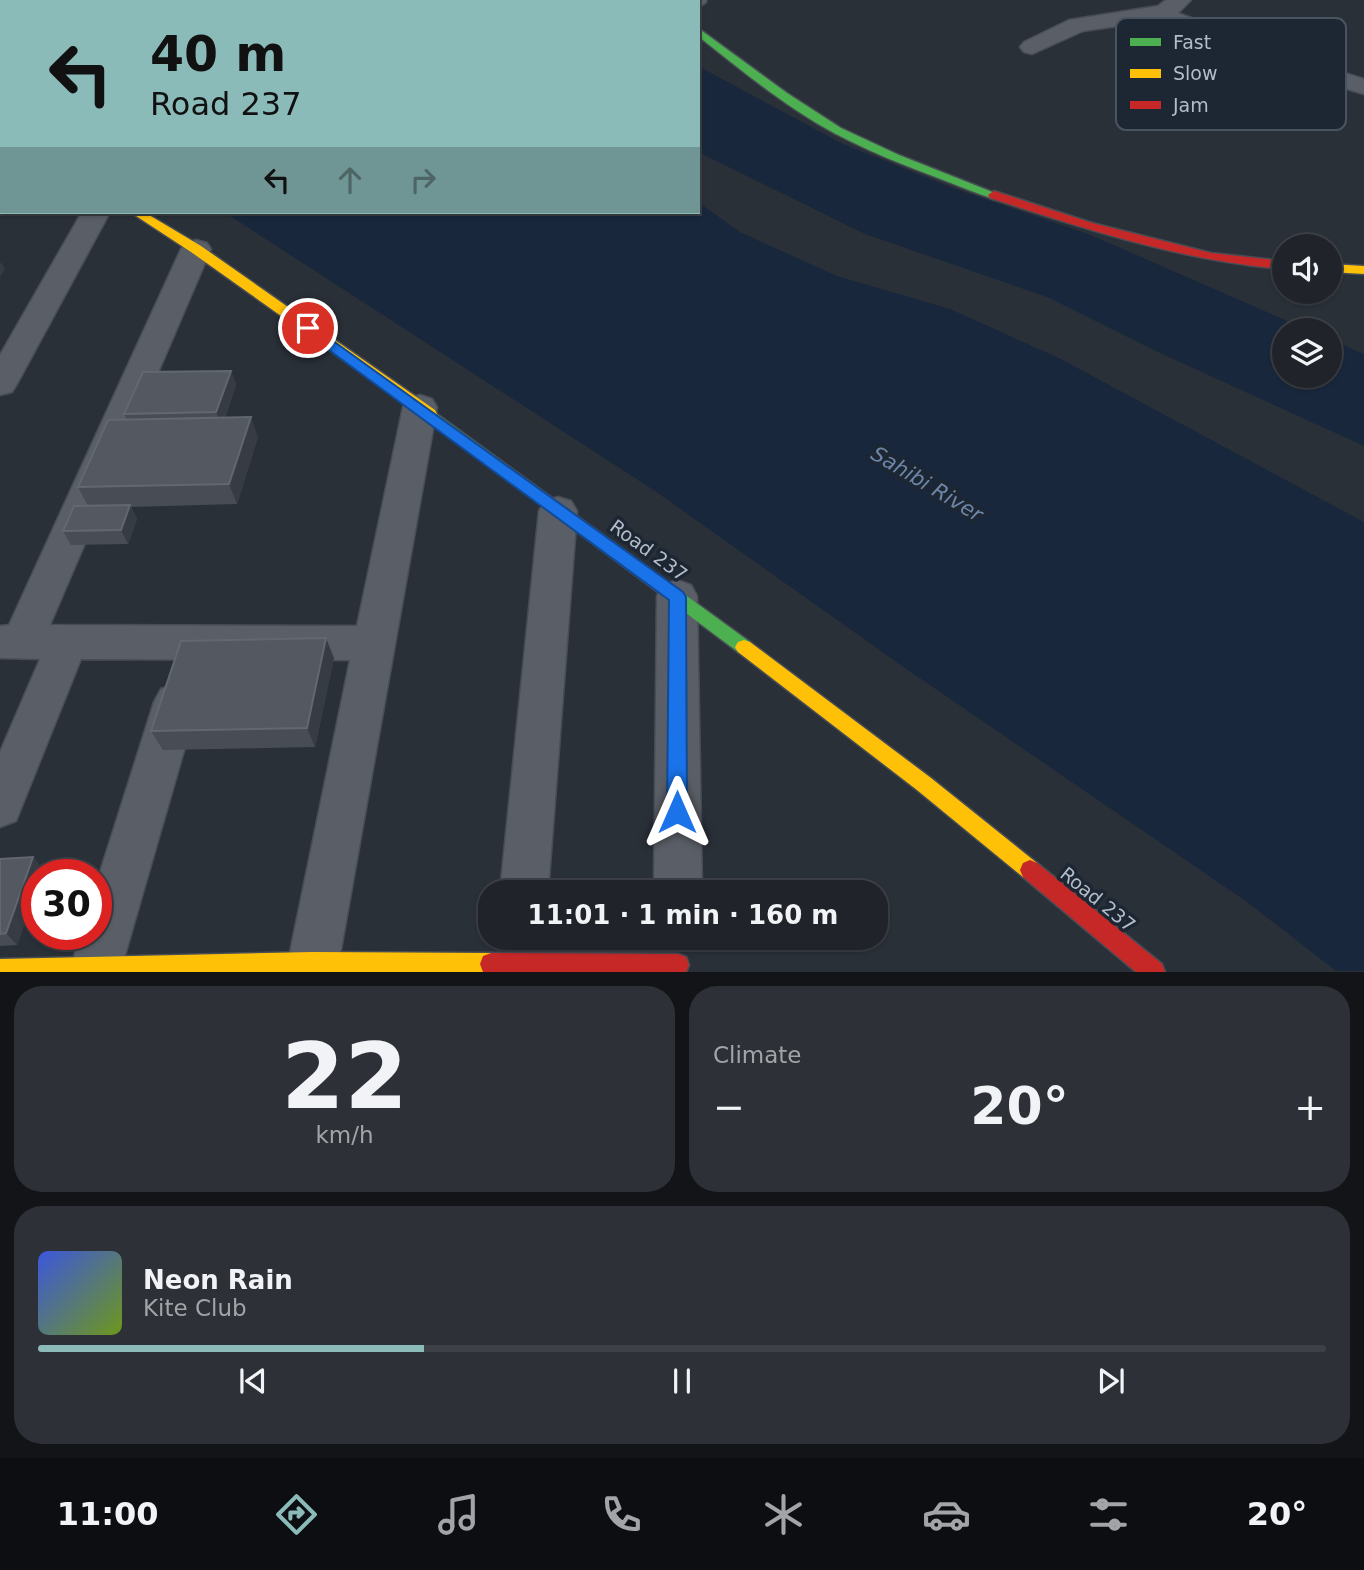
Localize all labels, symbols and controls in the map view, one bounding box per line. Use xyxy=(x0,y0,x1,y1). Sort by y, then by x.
legend xyxy=(1116,18,1346,130)
text: 40 m xyxy=(150,26,286,83)
icon: left xyxy=(35,28,126,119)
text: Fast xyxy=(1173,31,1211,53)
text: Slow xyxy=(1173,62,1218,84)
text: Road 237 xyxy=(150,85,302,123)
text: Jam xyxy=(1172,94,1209,116)
icon: left xyxy=(258,161,296,199)
icon: ahead xyxy=(331,161,369,199)
icon: right xyxy=(404,161,442,199)
map controls xyxy=(1272,234,1342,388)
button: sound xyxy=(1272,234,1342,304)
pin xyxy=(278,298,338,358)
icon: arrive xyxy=(289,309,327,347)
button: layers xyxy=(1272,318,1342,388)
water label: Sahibi River xyxy=(867,441,988,527)
street label: Road 237 xyxy=(606,515,692,585)
position arrow xyxy=(640,775,714,849)
speed limit sign: 30 xyxy=(21,859,112,950)
street label: Road 237 xyxy=(1056,862,1140,936)
text: 11:01 · 1 min · 160 m xyxy=(528,900,838,930)
text: 22 xyxy=(281,1024,408,1129)
text: Climate xyxy=(713,1042,802,1068)
text: 20° xyxy=(970,1076,1069,1136)
text: − xyxy=(713,1085,745,1129)
text: + xyxy=(1294,1085,1326,1129)
text: km/h xyxy=(315,1122,374,1148)
text: Neon Rain xyxy=(143,1265,293,1295)
text: Kite Club xyxy=(143,1295,247,1321)
icon: previous xyxy=(234,1362,272,1400)
icon: pause xyxy=(663,1362,701,1400)
icon: next xyxy=(1092,1362,1130,1400)
icon: directions xyxy=(272,1490,321,1539)
icon: music xyxy=(434,1490,483,1539)
icon: phone xyxy=(597,1490,646,1539)
icon: climate xyxy=(759,1490,808,1539)
icon: car xyxy=(922,1490,971,1539)
icon: filters xyxy=(1084,1490,1133,1539)
text: 11:00 xyxy=(57,1495,159,1533)
text: 20° xyxy=(1247,1495,1307,1533)

